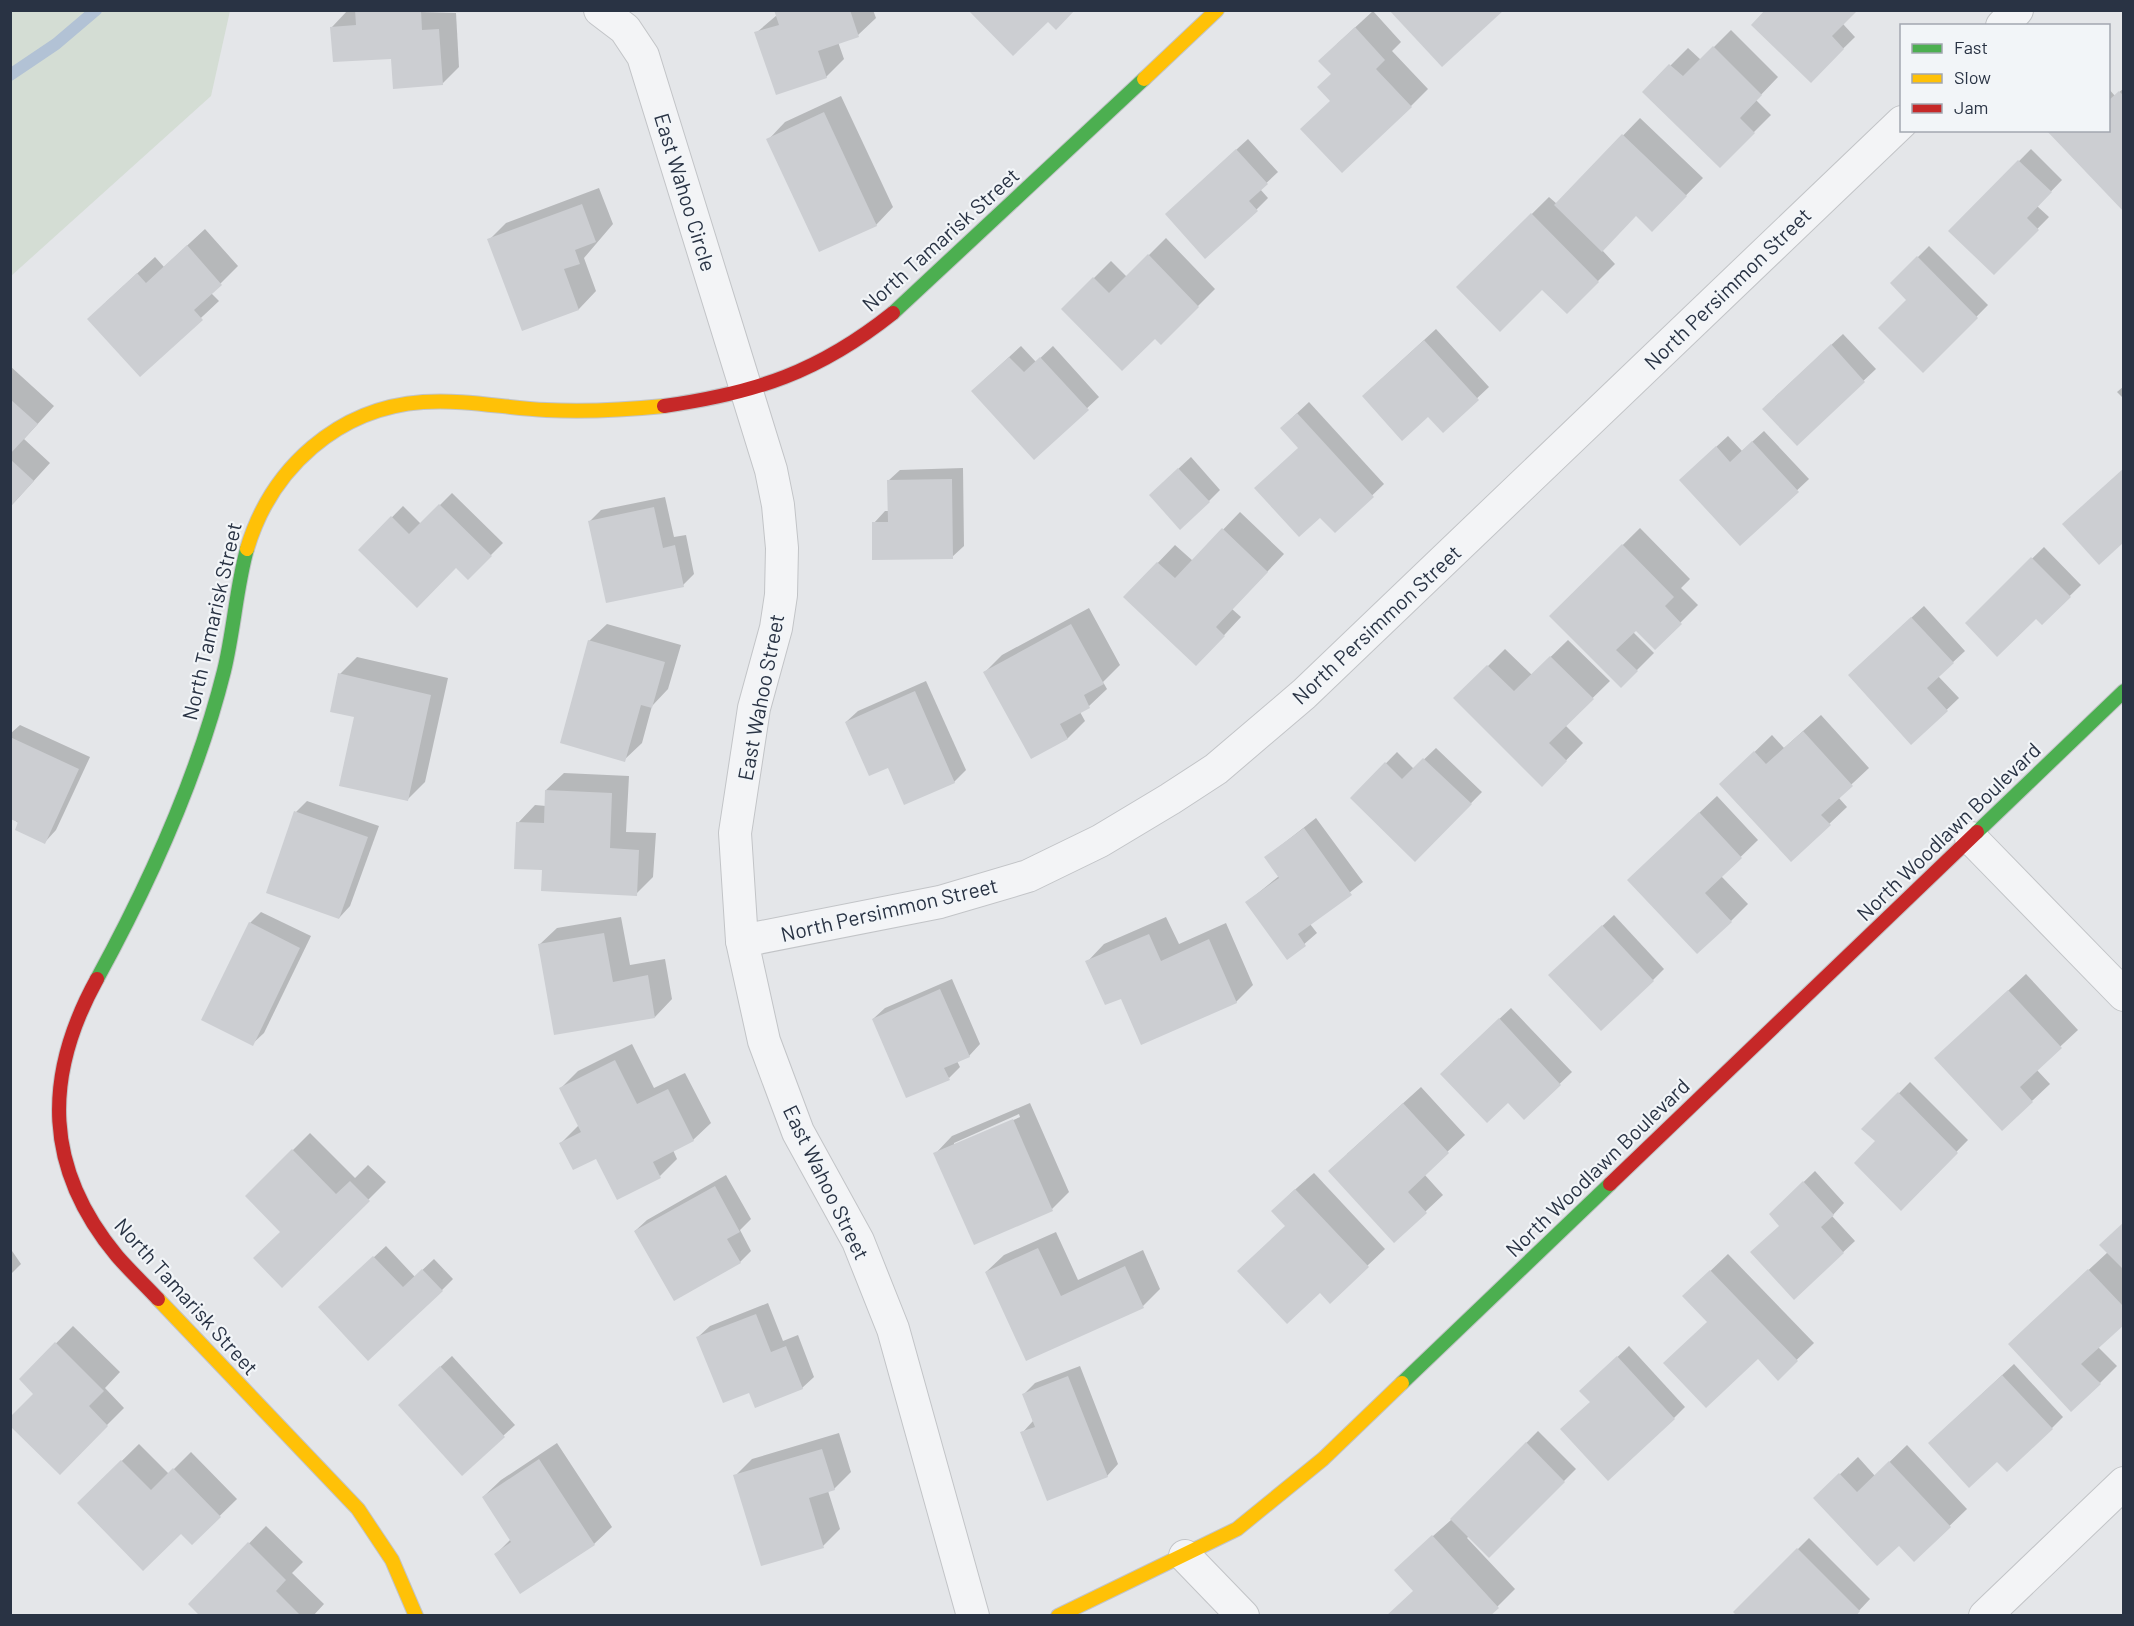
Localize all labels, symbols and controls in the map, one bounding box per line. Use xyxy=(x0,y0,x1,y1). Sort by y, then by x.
legend xyxy=(1900,24,2110,132)
text: Fast xyxy=(1954,36,1988,58)
text: Slow xyxy=(1954,66,1991,88)
text: Jam xyxy=(1954,96,1988,118)
street label: East Wahoo Circle xyxy=(650,110,722,274)
street label: North Tamarisk Street xyxy=(856,162,1024,316)
street label: North Persimmon Street xyxy=(1639,202,1815,374)
street label: North Tamarisk Street xyxy=(176,520,246,722)
street label: North Persimmon Street xyxy=(1286,539,1466,709)
street label: East Wahoo Street xyxy=(732,612,788,782)
street label: North Woodlawn Boulevard xyxy=(1851,737,2045,925)
street label: North Persimmon Street xyxy=(778,872,1000,946)
street label: North Woodlawn Boulevard xyxy=(1500,1073,1694,1261)
street label: East Wahoo Street xyxy=(779,1101,875,1263)
street label: North Tamarisk Street xyxy=(110,1212,264,1380)

